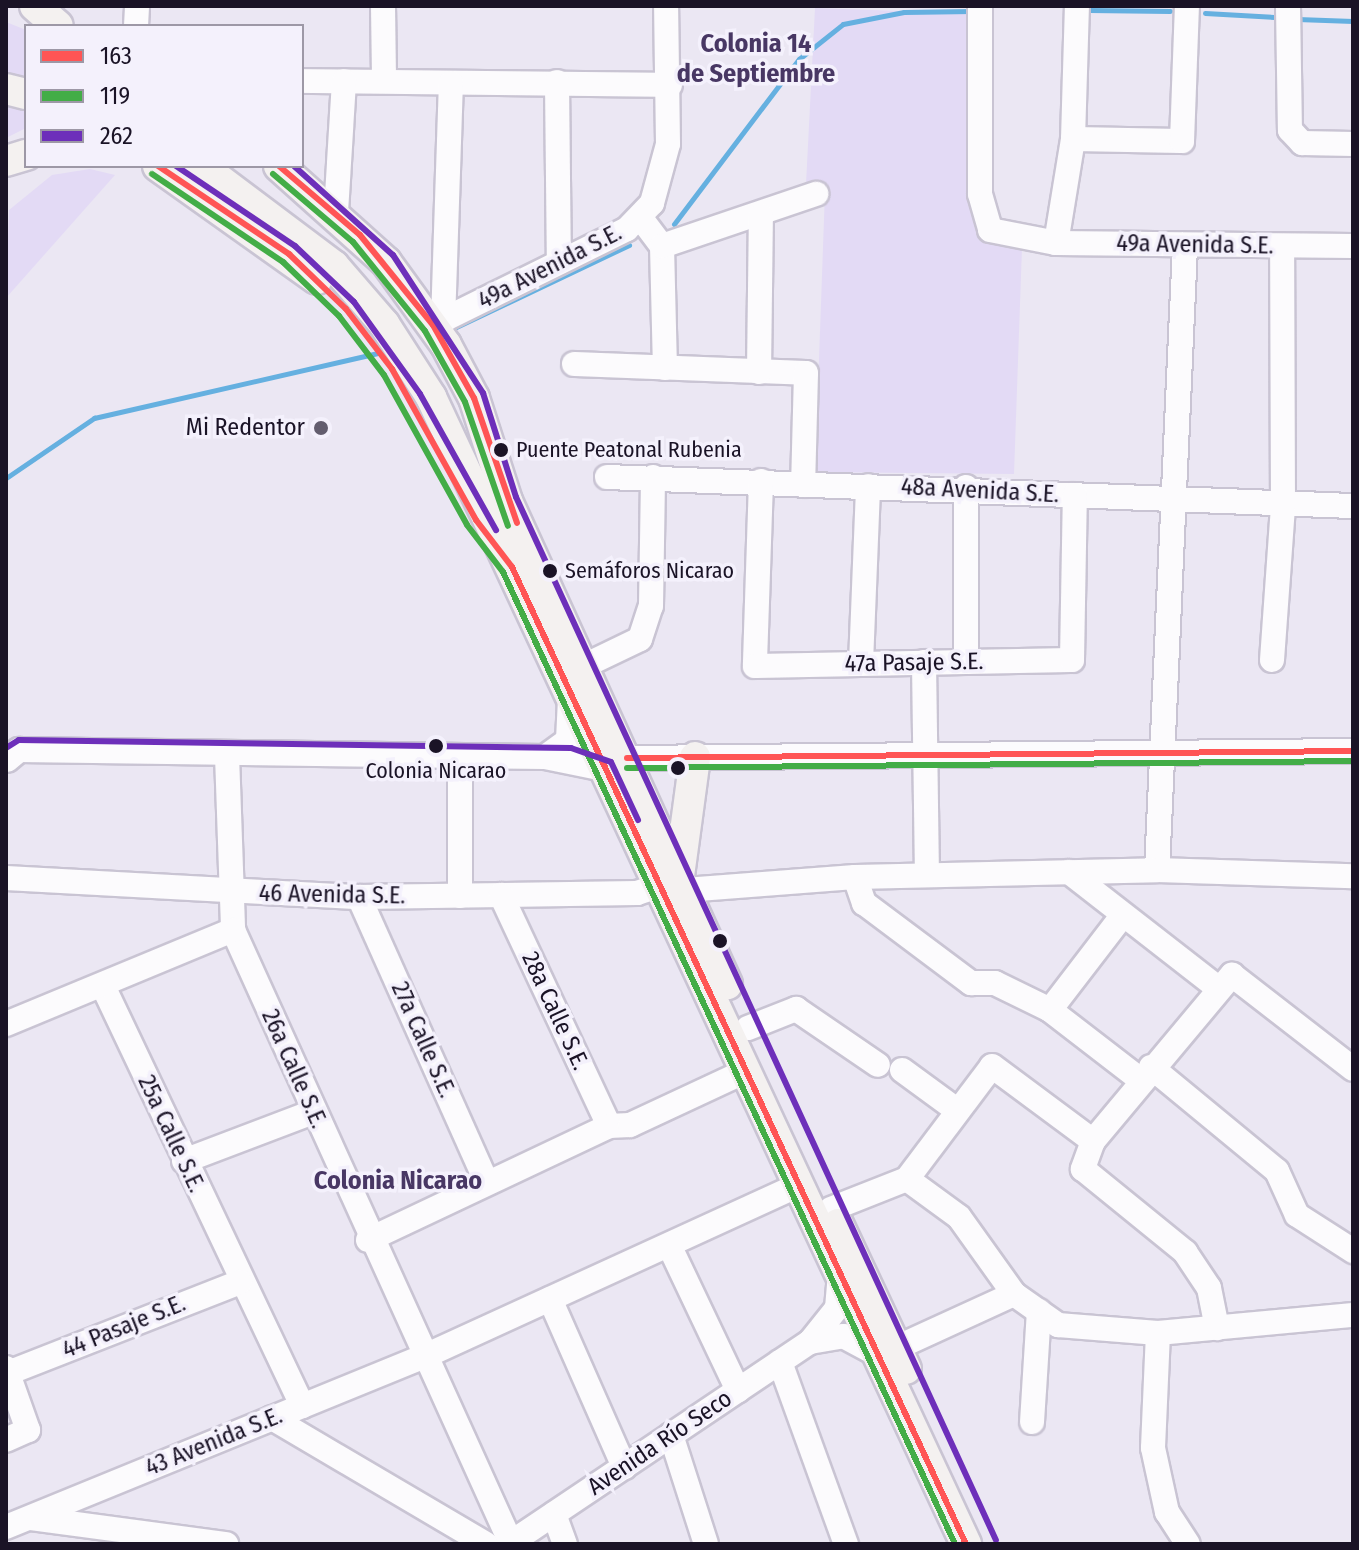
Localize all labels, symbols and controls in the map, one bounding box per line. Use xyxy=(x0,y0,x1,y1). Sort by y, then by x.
legend xyxy=(24,24,304,168)
district label: Colonia 14 de Septiembre xyxy=(677,28,835,90)
text: 163 xyxy=(100,42,132,70)
text: 119 xyxy=(100,82,130,110)
text: 262 xyxy=(100,122,133,150)
street label: 49a Avenida S.E. xyxy=(473,218,627,316)
street label: 49a Avenida S.E. xyxy=(1116,229,1274,261)
place label: Mi Redentor xyxy=(186,414,305,442)
marker: Mi Redentor xyxy=(312,419,330,437)
place label: Puente Peatonal Rubenia xyxy=(516,437,742,463)
marker: Puente Peatonal Rubenia xyxy=(493,442,509,458)
street label: 48a Avenida S.E. xyxy=(900,472,1060,510)
place label: Semáforos Nicarao xyxy=(565,558,734,584)
marker: Semáforos Nicarao xyxy=(542,563,558,579)
street label: 47a Pasaje S.E. xyxy=(844,647,984,679)
marker: Colonia Nicarao xyxy=(428,738,444,754)
place label: Colonia Nicarao xyxy=(366,758,506,784)
unlabelled marker xyxy=(670,760,686,776)
street label: 46 Avenida S.E. xyxy=(258,879,406,911)
unlabelled marker xyxy=(712,933,728,949)
street label: 28a Calle S.E. xyxy=(515,947,595,1075)
street label: 27a Calle S.E. xyxy=(385,978,461,1102)
street label: 26a Calle S.E. xyxy=(255,1005,333,1133)
street label: 25a Calle S.E. xyxy=(131,1071,211,1197)
district label: Colonia Nicarao xyxy=(314,1165,482,1197)
street label: 44 Pasaje S.E. xyxy=(58,1289,190,1365)
street label: Avenida Río Seco xyxy=(582,1384,738,1502)
street label: 43 Avenida S.E. xyxy=(141,1401,287,1483)

